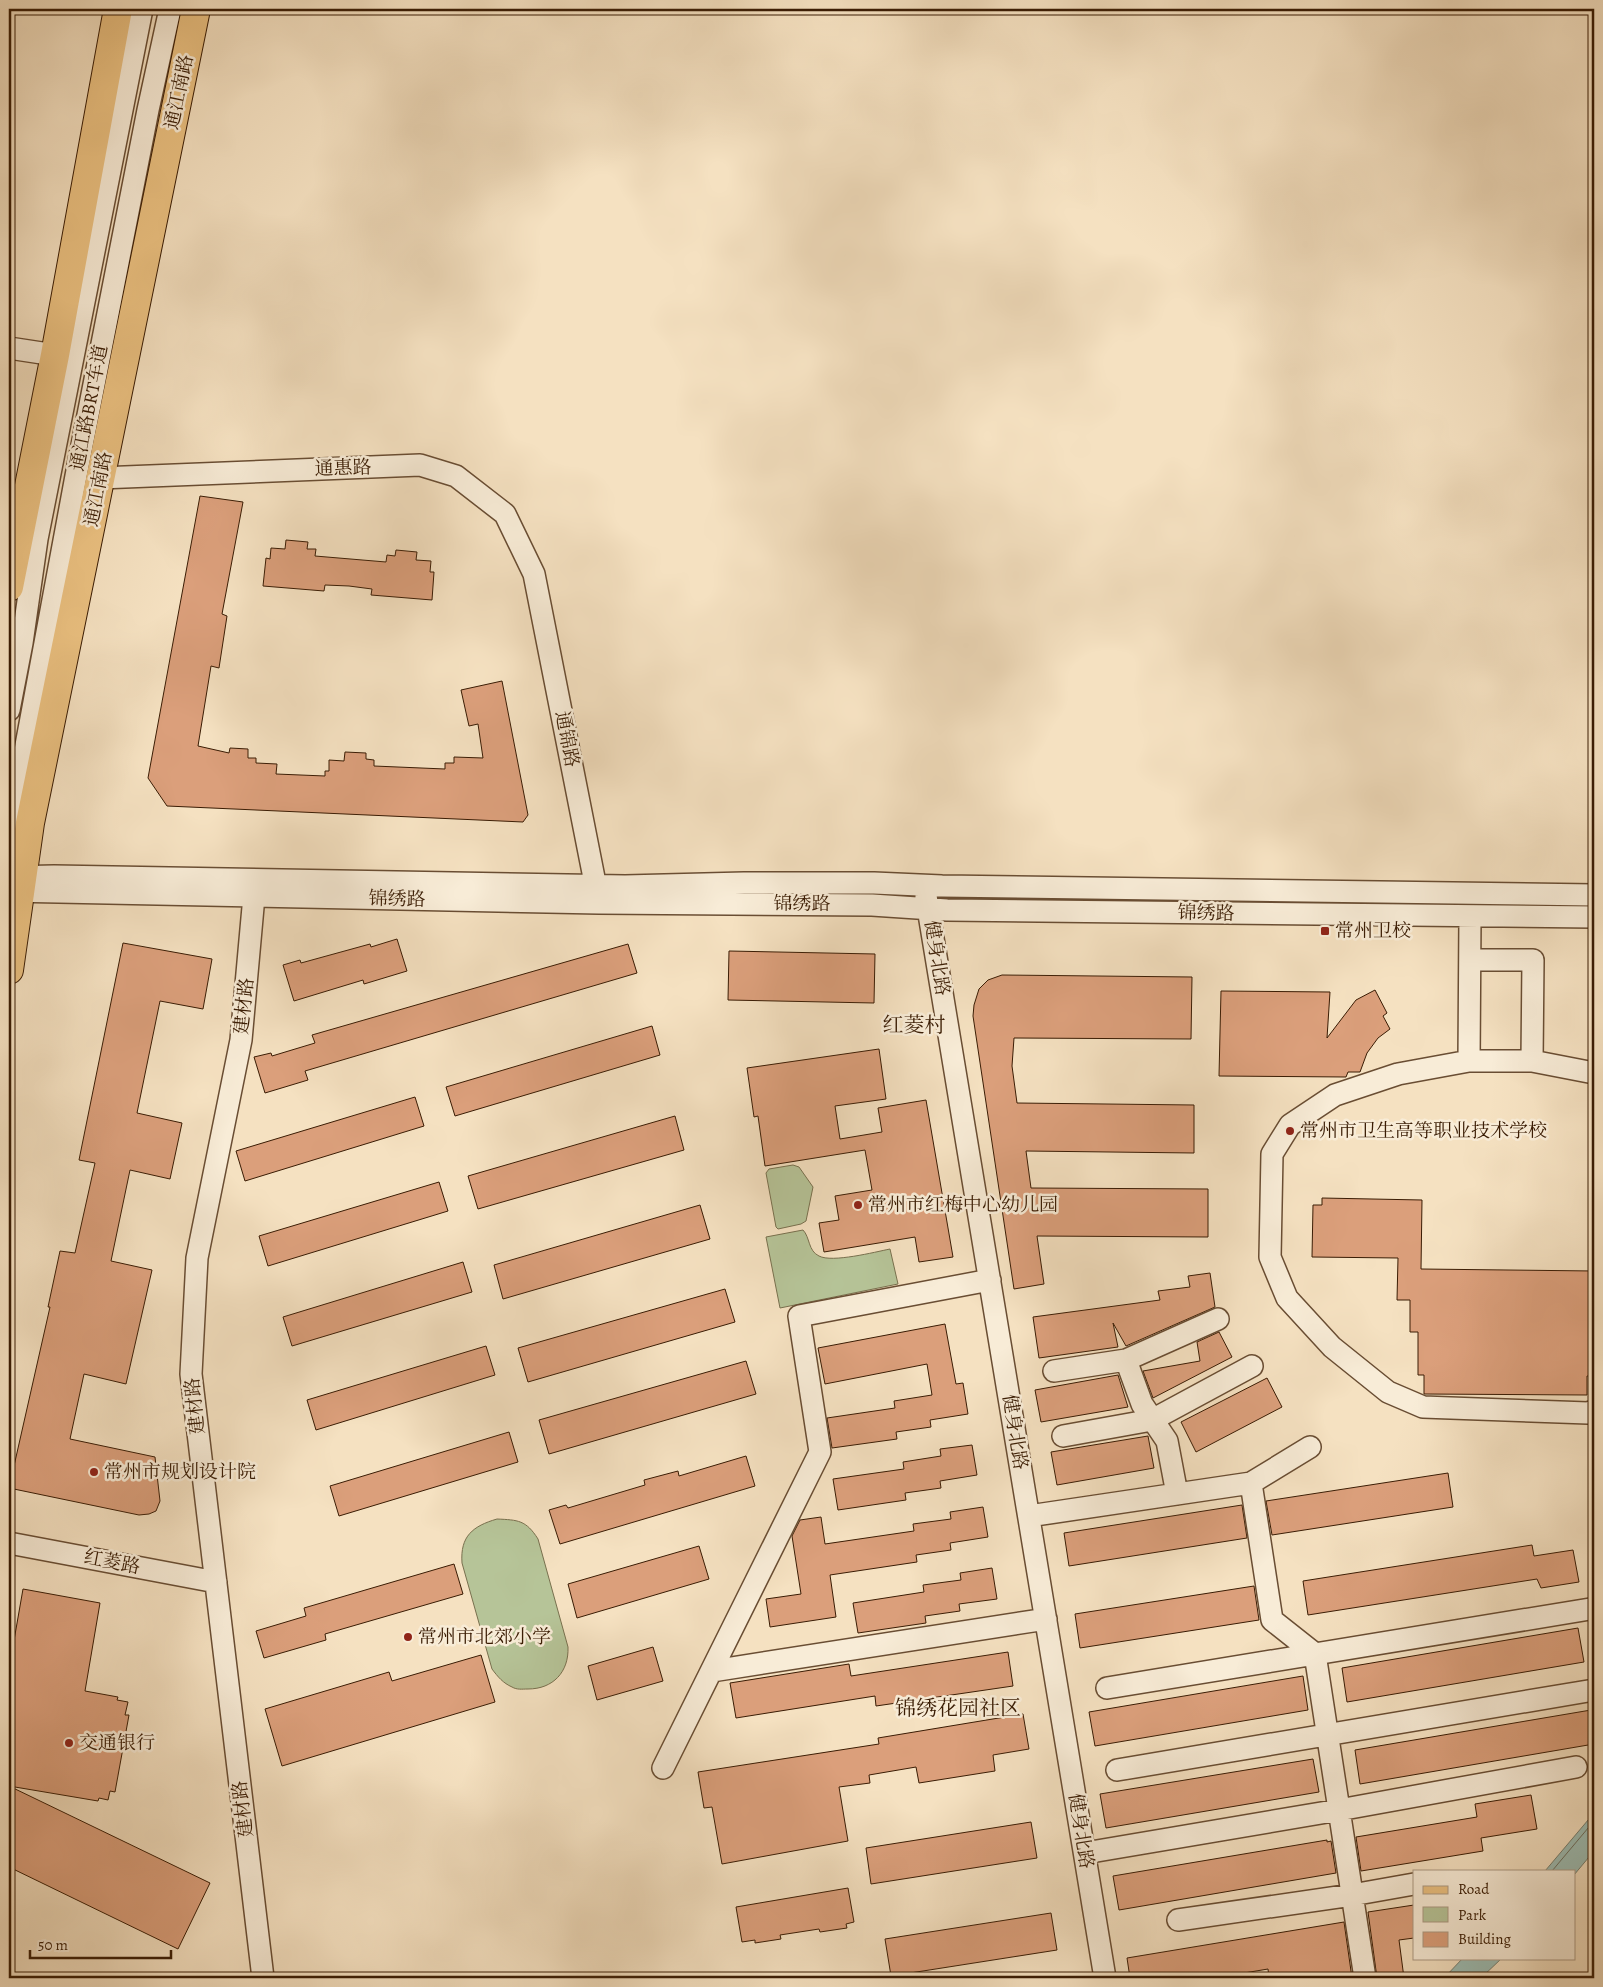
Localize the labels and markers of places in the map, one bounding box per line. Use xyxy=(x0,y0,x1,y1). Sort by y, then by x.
place label: 常州卫校 xyxy=(1335,918,1411,944)
marker: 常州卫校 xyxy=(1319,925,1331,937)
place label: 常州市卫生高等职业技术学校 xyxy=(1300,1118,1547,1144)
marker: 常州市卫生高等职业技术学校 xyxy=(1284,1125,1296,1137)
place label: 常州市红梅中心幼儿园 xyxy=(868,1192,1058,1218)
marker: 常州市红梅中心幼儿园 xyxy=(852,1199,864,1211)
place label: 常州市规划设计院 xyxy=(104,1459,256,1485)
marker: 常州市规划设计院 xyxy=(88,1466,100,1478)
place label: 常州市北郊小学 xyxy=(418,1624,551,1650)
marker: 常州市北郊小学 xyxy=(402,1631,414,1643)
place label: 交通银行 xyxy=(79,1730,155,1756)
marker: 交通银行 xyxy=(63,1737,75,1749)

